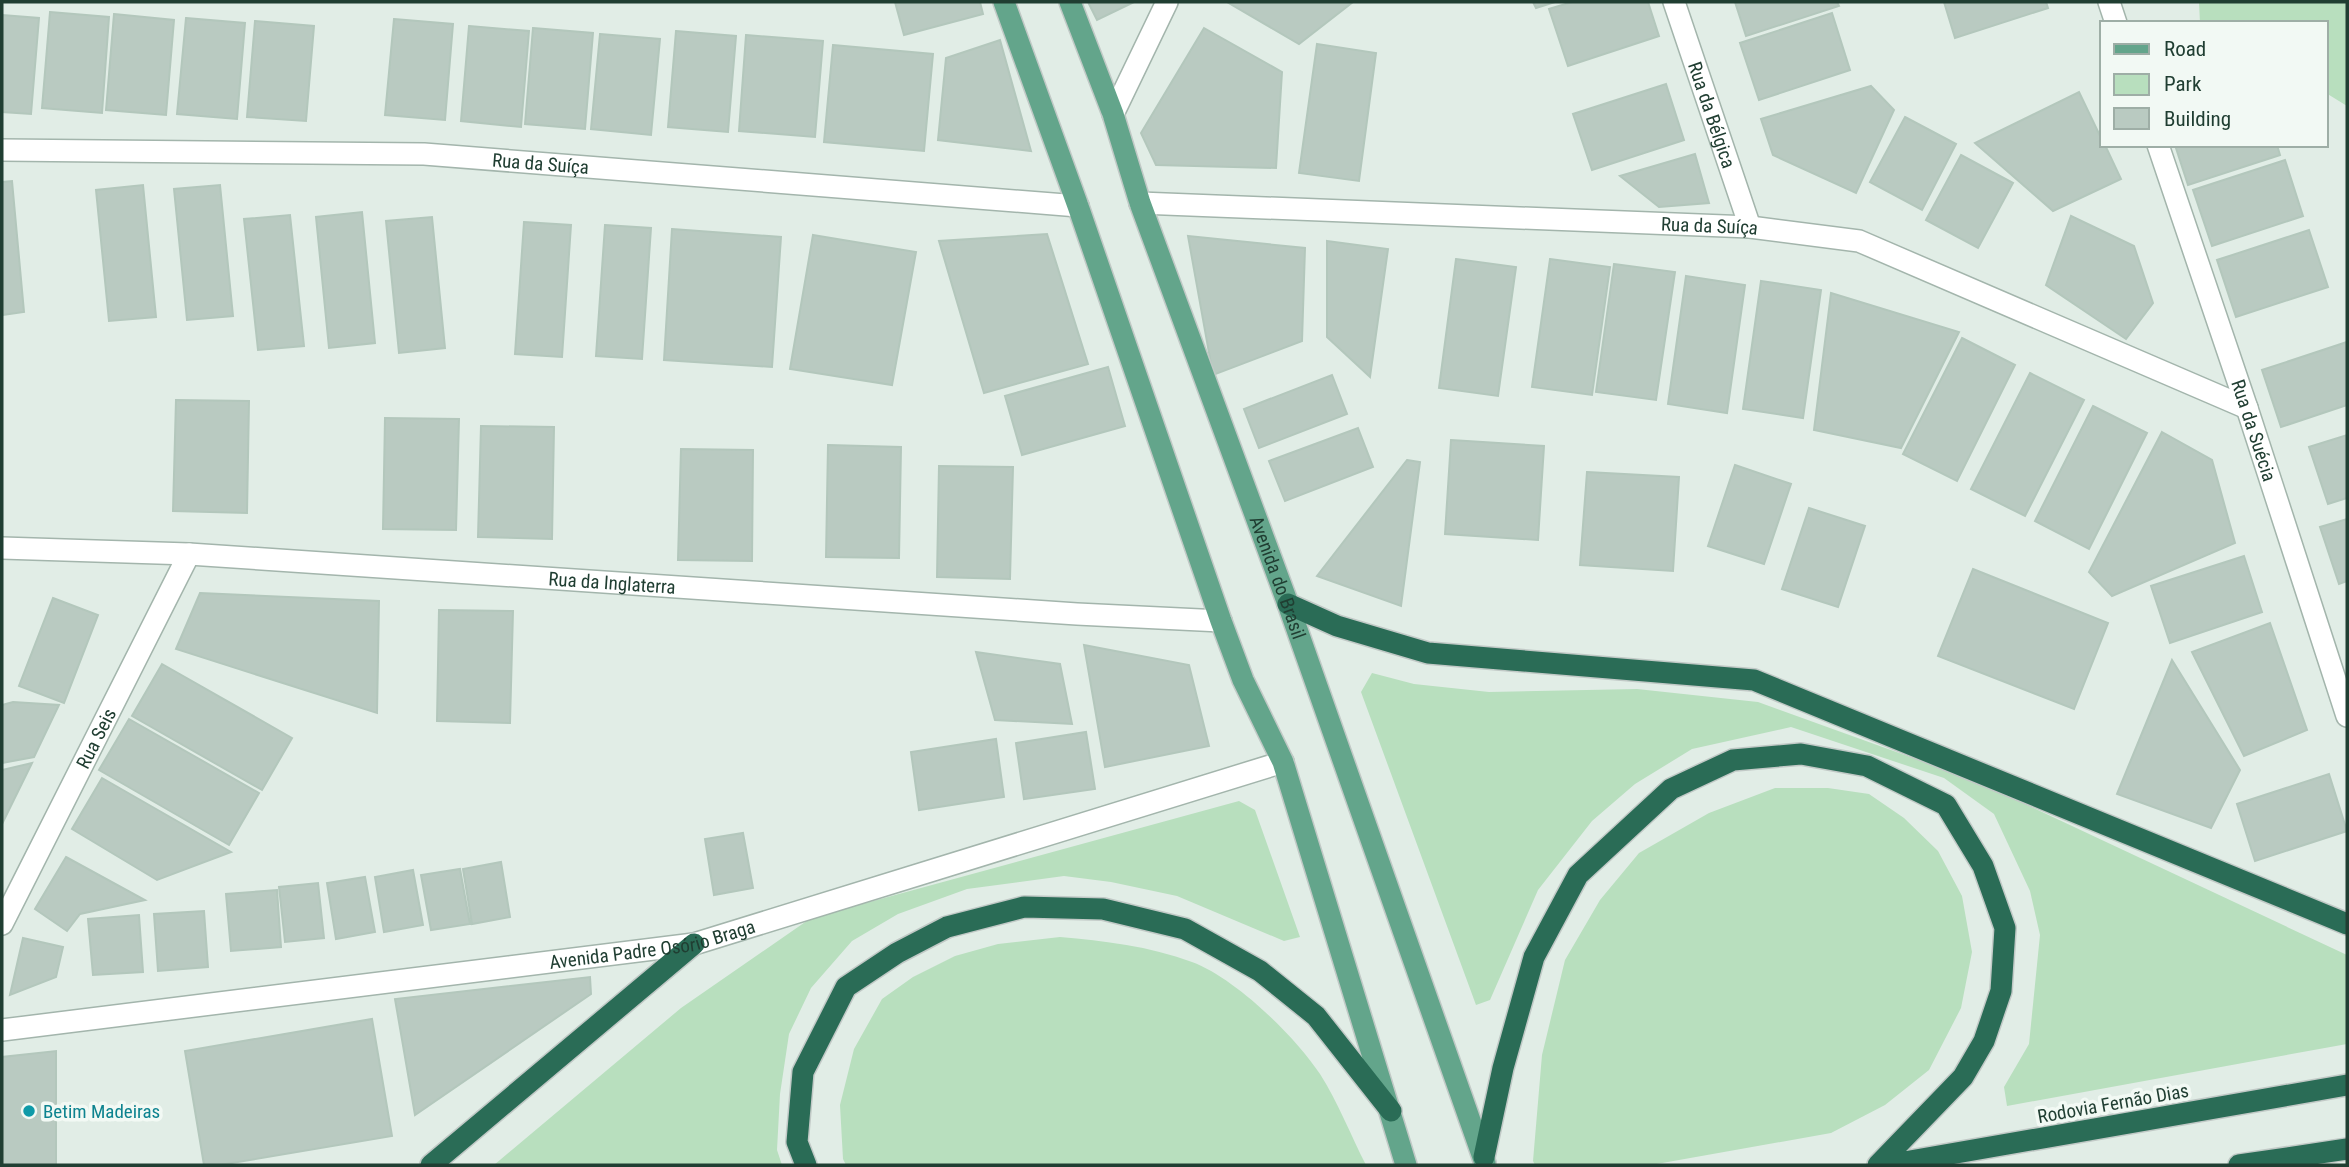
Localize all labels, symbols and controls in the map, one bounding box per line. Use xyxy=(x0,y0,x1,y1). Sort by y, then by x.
legend xyxy=(2100,21,2328,147)
text: Road xyxy=(2164,37,2206,61)
street label: Rua da Bélgica xyxy=(1683,59,1740,171)
text: Park xyxy=(2164,72,2202,96)
text: Building xyxy=(2164,107,2231,131)
street label: Rua da Suíça xyxy=(491,148,590,179)
street label: Rua da Suíça xyxy=(1661,213,1759,240)
street label: Rua da Suécia xyxy=(2226,376,2281,484)
street label: Avenida do Brasil xyxy=(1244,513,1310,642)
street label: Rua da Inglaterra xyxy=(548,567,676,599)
street label: Rua Seis xyxy=(71,705,121,773)
street label: Avenida Padre Osório Braga xyxy=(548,915,758,974)
street label: Rodovia Fernão Dias xyxy=(2036,1079,2191,1128)
place label: Betim Madeiras xyxy=(43,1100,160,1123)
marker: Betim Madeiras xyxy=(21,1103,37,1119)

